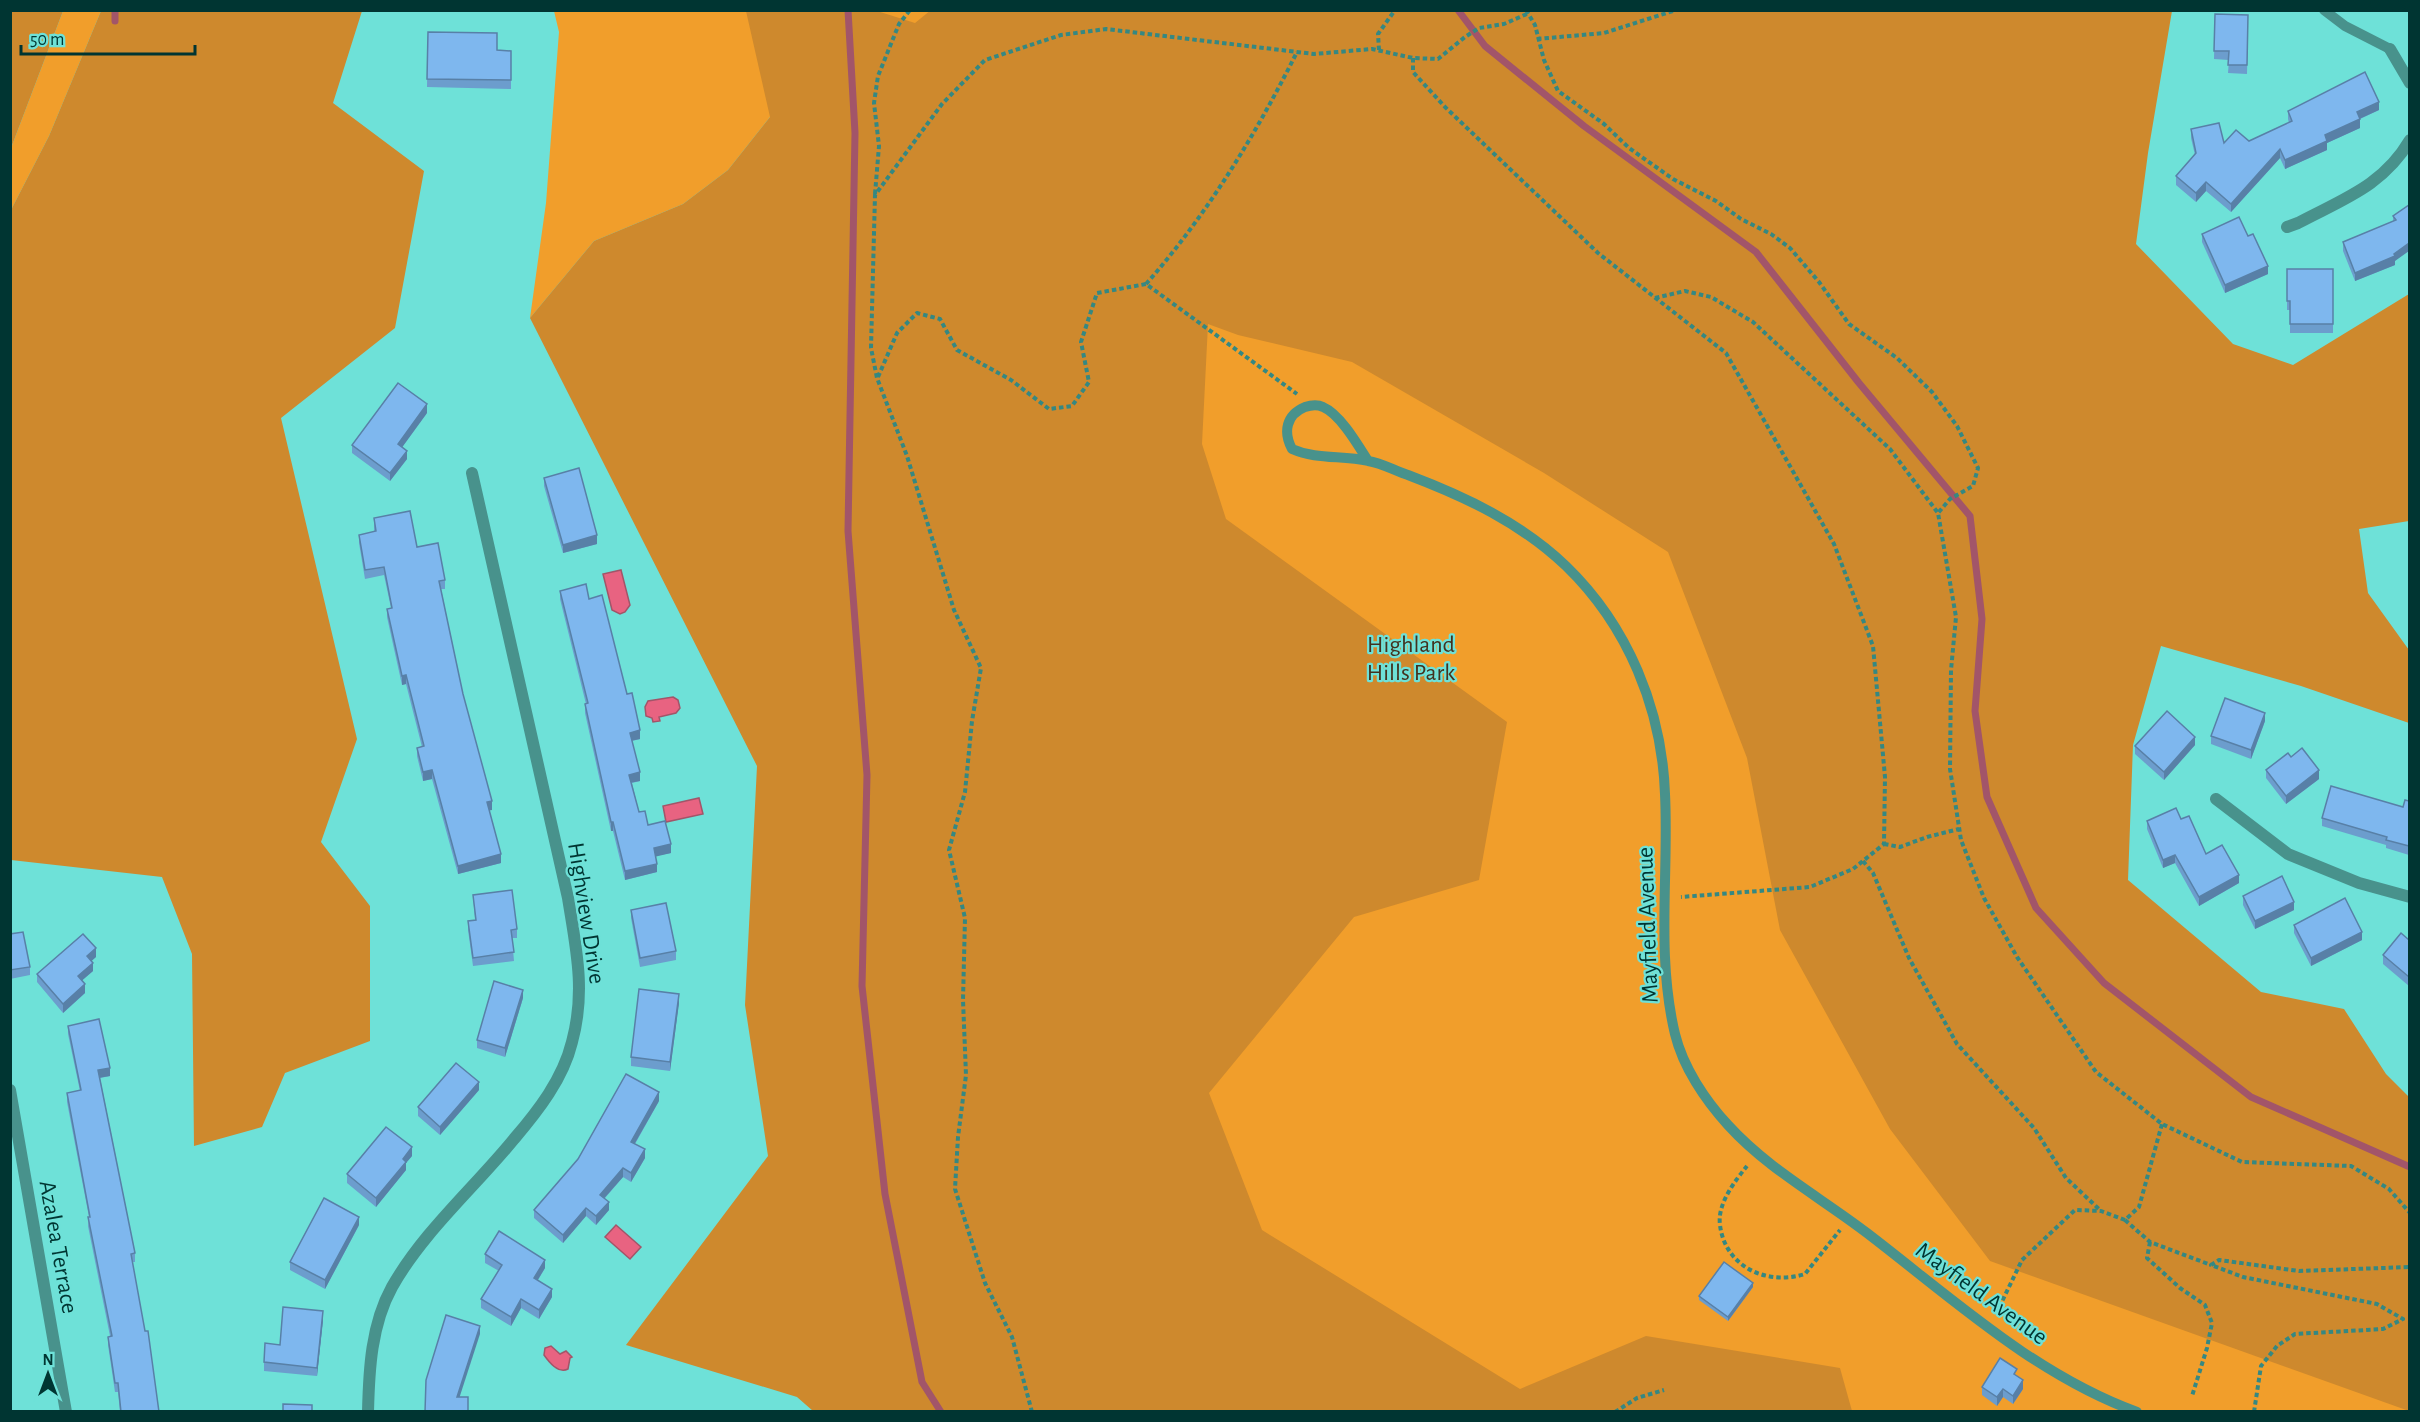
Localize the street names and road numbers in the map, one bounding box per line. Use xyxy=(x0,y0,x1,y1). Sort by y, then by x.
street label: Highview Drive xyxy=(563,841,609,986)
street label: Mayfield Avenue xyxy=(1633,846,1663,1004)
street label: Azalea Terrace xyxy=(34,1179,82,1316)
street label: Mayfield Avenue xyxy=(1911,1238,2052,1349)

